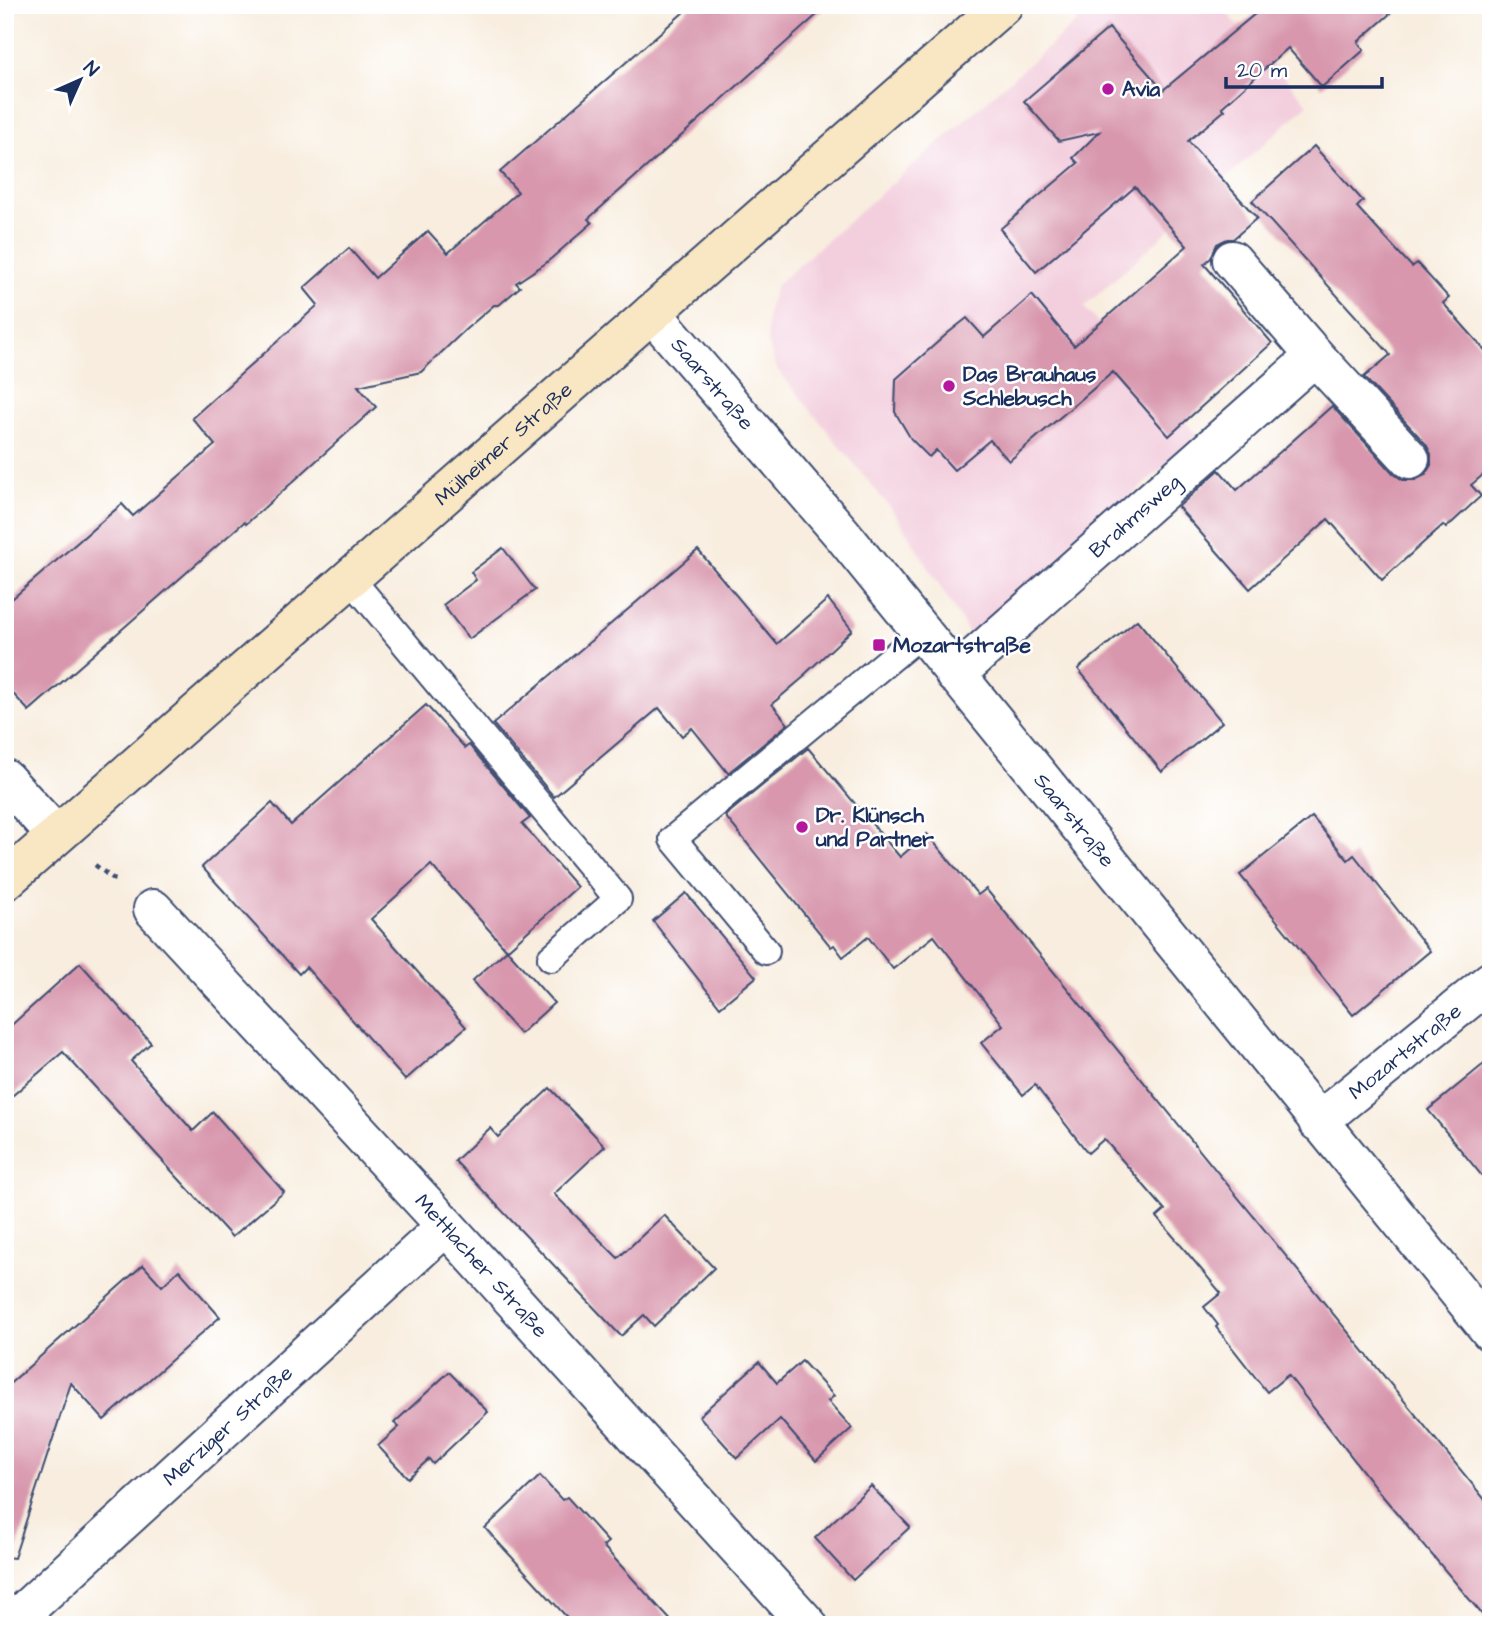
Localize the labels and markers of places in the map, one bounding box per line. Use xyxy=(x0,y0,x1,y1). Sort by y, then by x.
place label: Avia xyxy=(1122,75,1161,104)
marker: Avia xyxy=(1100,81,1116,97)
place label: Das Brauhaus Schlebusch xyxy=(962,360,1097,413)
marker: Das Brauhaus Schlebusch xyxy=(941,378,957,394)
place label: Mozartstraße xyxy=(893,631,1032,660)
marker: Mozartstraße xyxy=(871,637,887,653)
place label: Dr. Klünsch und Partner xyxy=(815,801,934,854)
marker: Dr. Klünsch und Partner xyxy=(794,819,810,835)

